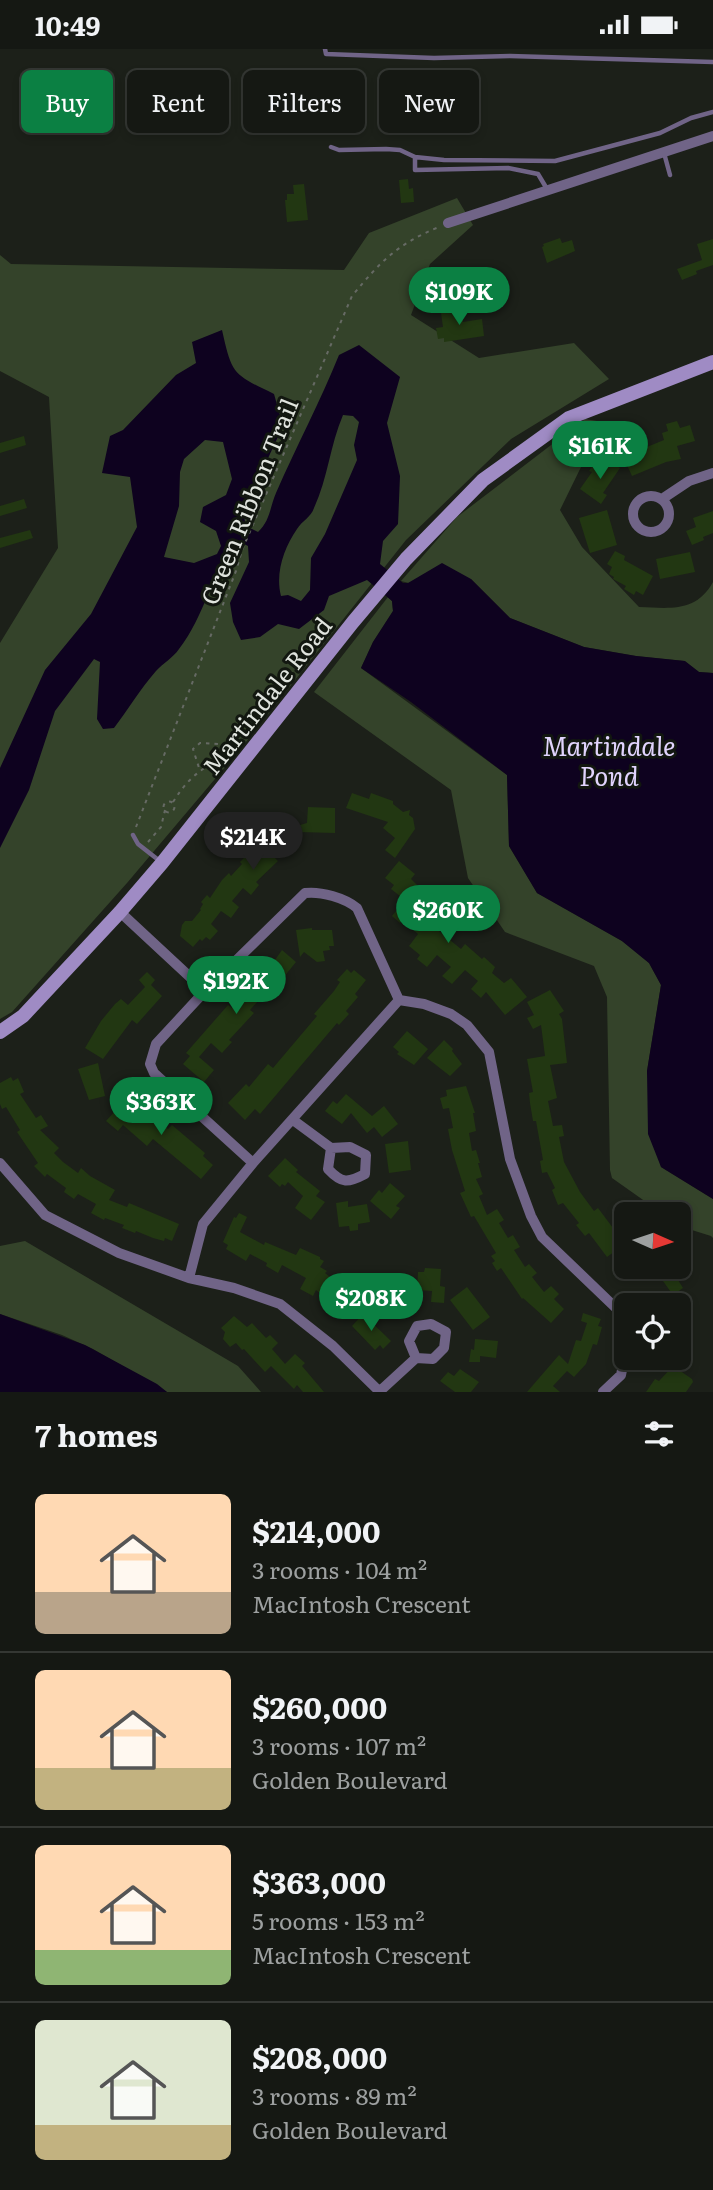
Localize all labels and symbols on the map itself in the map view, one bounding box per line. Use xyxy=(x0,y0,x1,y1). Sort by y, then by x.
pin: $109K xyxy=(410,267,508,327)
street label: Green Ribbon Trail xyxy=(191,393,305,609)
pin: $161K xyxy=(551,421,649,481)
street label: Martindale Road xyxy=(193,608,339,781)
water label: Martindale Pond xyxy=(543,725,675,794)
pin: $214K xyxy=(204,813,302,872)
pin: $260K xyxy=(399,885,497,945)
pin: $192K xyxy=(187,957,285,1016)
pin: $363K xyxy=(112,1077,210,1137)
north arrow xyxy=(614,1202,691,1279)
pin: $208K xyxy=(322,1273,420,1333)

